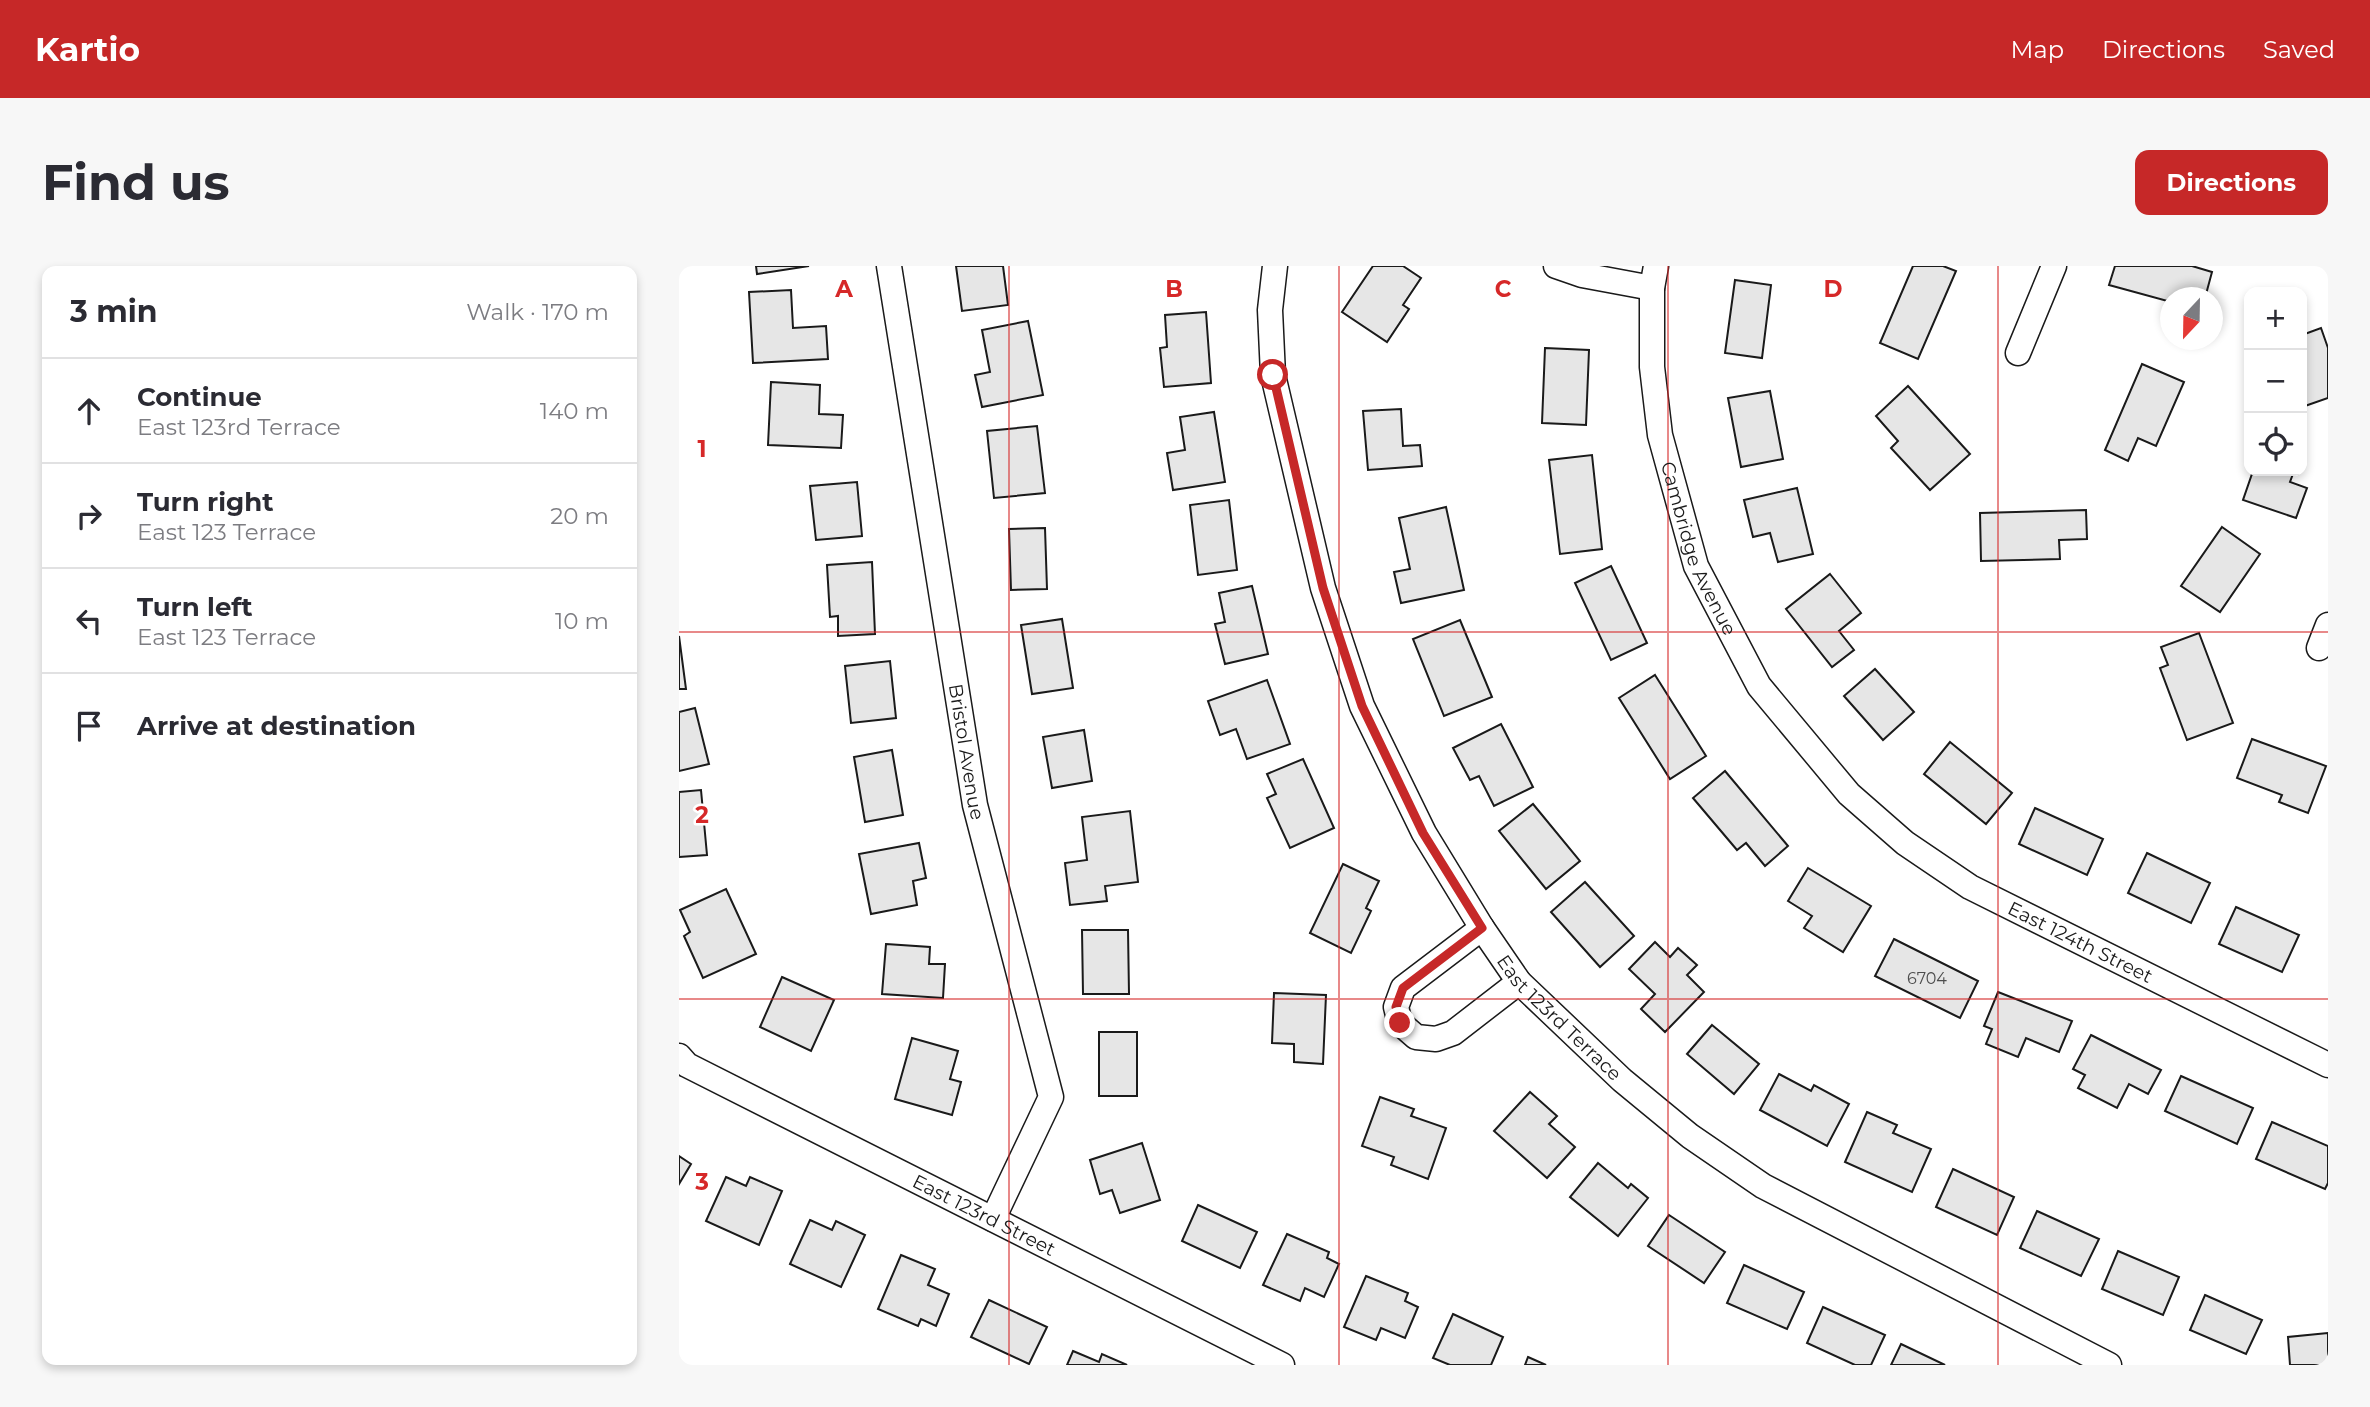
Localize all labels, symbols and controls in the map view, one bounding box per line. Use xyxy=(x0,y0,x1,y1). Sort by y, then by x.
text: Kartio xyxy=(35,29,140,69)
text: Map xyxy=(2011,35,2064,64)
text: Directions xyxy=(2102,35,2225,64)
text: Saved xyxy=(2263,35,2335,64)
button: Directions xyxy=(2135,150,2328,215)
text: Find us xyxy=(42,153,230,212)
text: A xyxy=(834,275,853,303)
text: B xyxy=(1165,275,1183,303)
text: C xyxy=(1495,275,1512,303)
text: D xyxy=(1824,275,1843,303)
north arrow xyxy=(2160,287,2223,350)
map controls xyxy=(2244,287,2307,476)
button: + xyxy=(2244,287,2307,350)
text: 3 min xyxy=(70,293,157,330)
text: Walk · 170 m xyxy=(466,298,609,326)
button: − xyxy=(2244,350,2307,413)
route start xyxy=(1257,359,1288,390)
text: Continue xyxy=(137,381,262,413)
icon: ahead xyxy=(70,392,108,430)
text: 140 m xyxy=(540,397,609,425)
text: East 123rd Terrace xyxy=(137,413,341,441)
button: locate xyxy=(2244,413,2307,476)
text: 1 xyxy=(697,435,707,463)
street label: Cambridge Avenue xyxy=(1656,459,1742,639)
text: Turn right xyxy=(137,486,273,518)
icon: right xyxy=(70,497,108,535)
text: 20 m xyxy=(550,502,609,530)
text: East 123 Terrace xyxy=(137,518,316,546)
text: Turn left xyxy=(137,591,253,623)
icon: left xyxy=(70,602,108,640)
text: 10 m xyxy=(555,607,609,635)
text: East 123 Terrace xyxy=(137,623,316,651)
street label: Bristol Avenue xyxy=(944,682,990,822)
icon: arrive xyxy=(70,707,108,745)
text: Arrive at destination xyxy=(137,710,416,742)
text: 2 xyxy=(695,801,709,829)
street label: East 124th Street xyxy=(2004,896,2157,988)
street label: East 123rd Terrace xyxy=(1492,950,1627,1085)
house number: 6704 xyxy=(1907,969,1947,988)
route end xyxy=(1384,1007,1415,1038)
text: 3 xyxy=(694,1168,709,1196)
street label: East 123rd Street xyxy=(909,1169,1060,1261)

